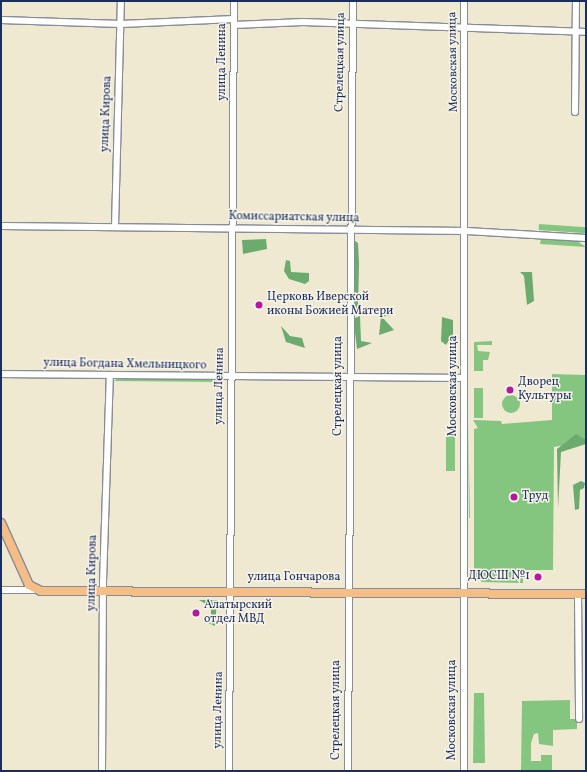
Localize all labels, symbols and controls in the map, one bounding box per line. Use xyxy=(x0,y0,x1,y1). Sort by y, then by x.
street label: Московская улица xyxy=(446,11,462,113)
street label: Стрелецкая улица xyxy=(333,12,349,112)
street label: улица Ленина xyxy=(216,23,230,101)
street label: улица Кирова xyxy=(98,75,116,153)
street label: Комиссариатская улица xyxy=(228,210,360,226)
place label: Церковь Иверской иконы Божией Матери xyxy=(267,291,393,319)
marker: Церковь Иверской иконы Божией Матери xyxy=(254,300,264,310)
street label: Московская улица xyxy=(447,335,461,437)
street label: Стрелецкая улица xyxy=(332,336,346,436)
street label: улица Ленина xyxy=(212,347,228,425)
street label: улица Богдана Хмельницкого xyxy=(43,356,207,374)
place label: Дворец Культуры xyxy=(518,376,571,404)
marker: Дворец Культуры xyxy=(505,385,515,395)
place label: Труд xyxy=(522,490,548,504)
marker: Труд xyxy=(509,492,519,502)
street label: улица Кирова xyxy=(85,535,101,611)
place label: ДЮСШ №1 xyxy=(468,570,530,584)
street label: улица Гончарова xyxy=(248,571,340,585)
marker: ДЮСШ №1 xyxy=(533,572,543,582)
place label: Алатырский отдел МВД xyxy=(204,599,272,627)
marker: Алатырский отдел МВД xyxy=(191,608,201,618)
street label: Московская улица xyxy=(446,659,460,761)
street label: Стрелецкая улица xyxy=(330,660,344,760)
street label: улица Ленина xyxy=(211,671,227,749)

